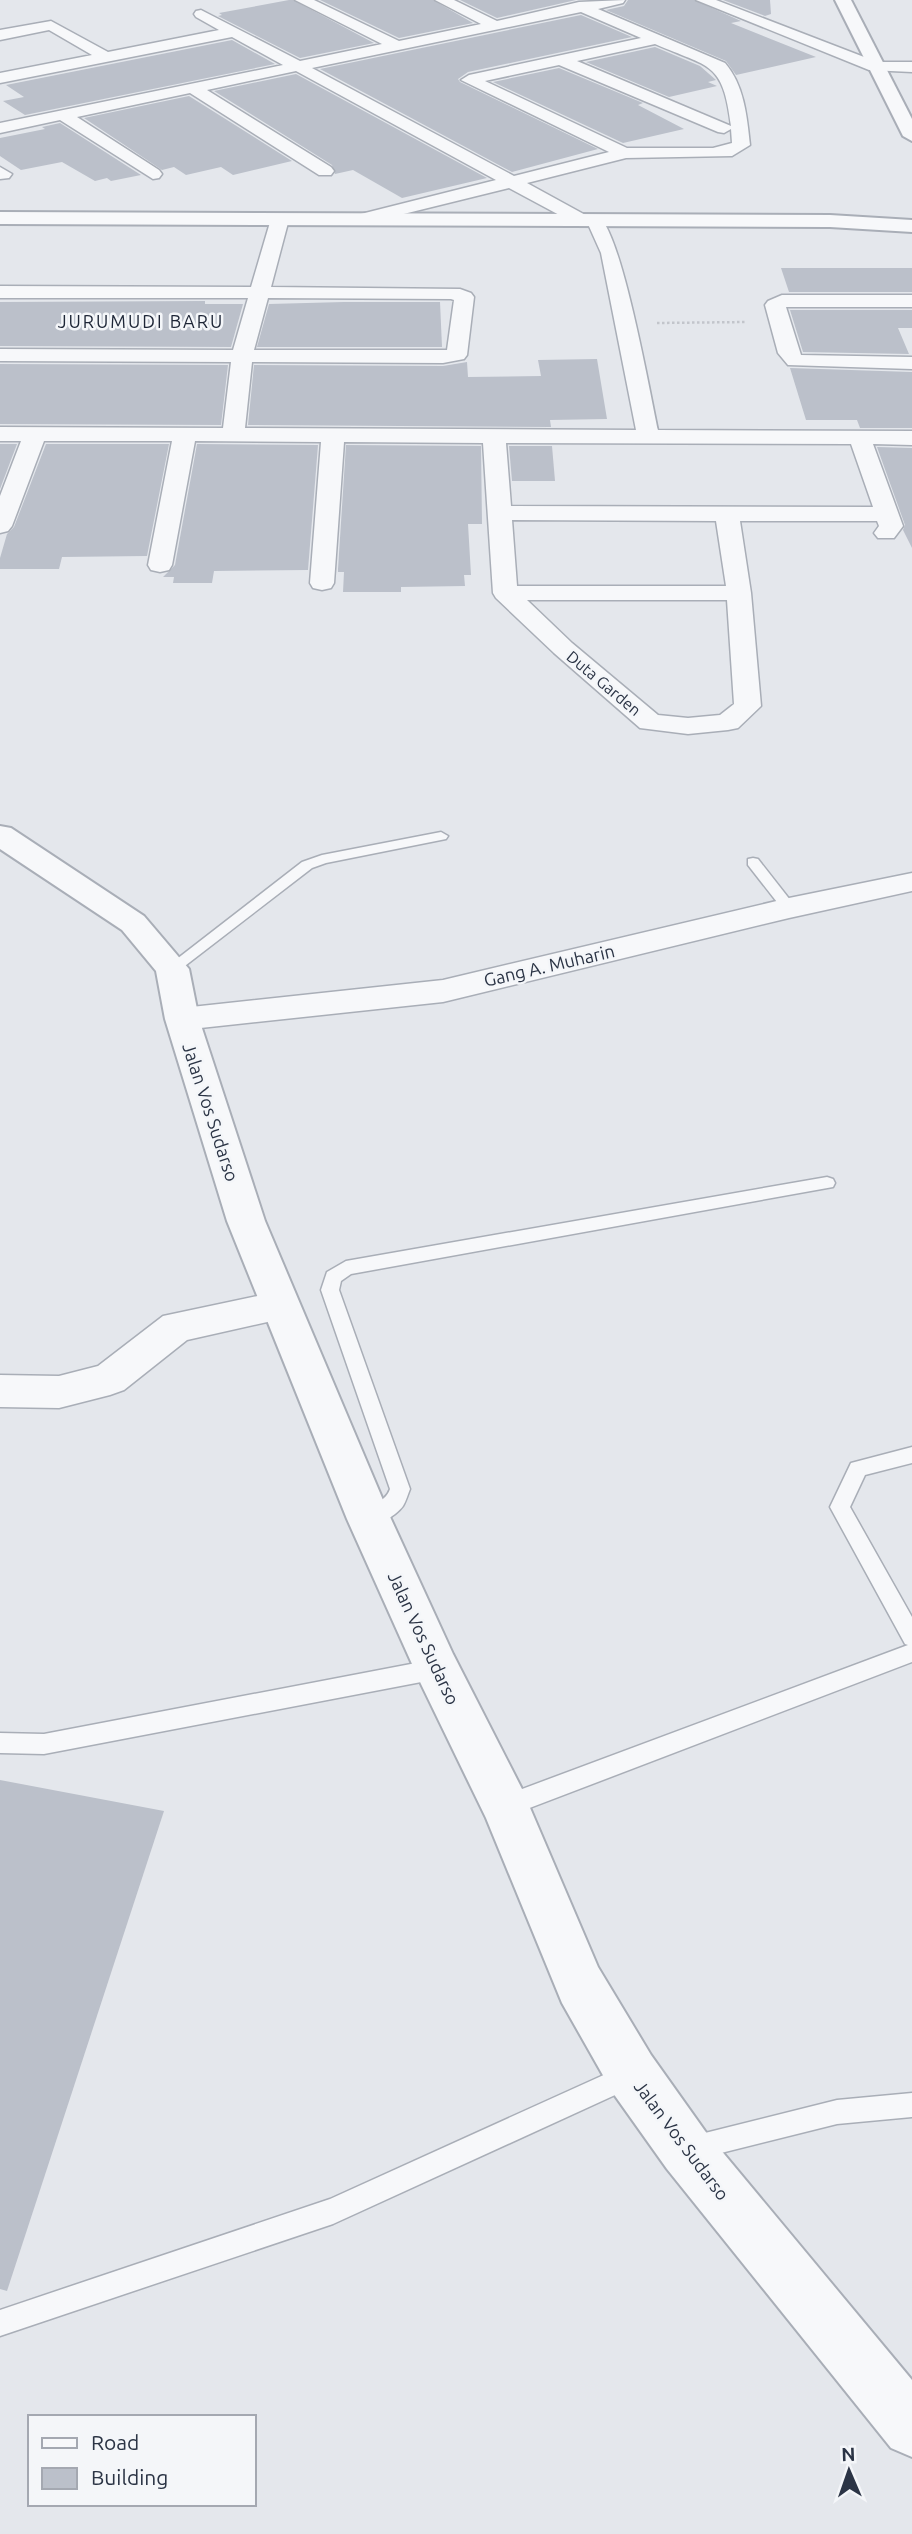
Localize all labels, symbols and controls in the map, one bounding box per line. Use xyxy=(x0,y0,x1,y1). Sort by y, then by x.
district label: JURUMUDI BARU xyxy=(58,311,224,331)
street label: Duta Garden xyxy=(563,647,645,719)
street label: Gang A. Muharin xyxy=(482,940,616,990)
street label: Jalan Vos Sudarso xyxy=(179,1040,243,1184)
street label: Jalan Vos Sudarso xyxy=(384,1568,464,1708)
street label: Jalan Vos Sudarso xyxy=(631,2076,733,2204)
legend xyxy=(28,2415,256,2506)
text: Road xyxy=(91,2430,139,2454)
north arrow xyxy=(814,2436,884,2506)
text: N xyxy=(841,2443,856,2465)
text: Building xyxy=(91,2465,168,2489)

